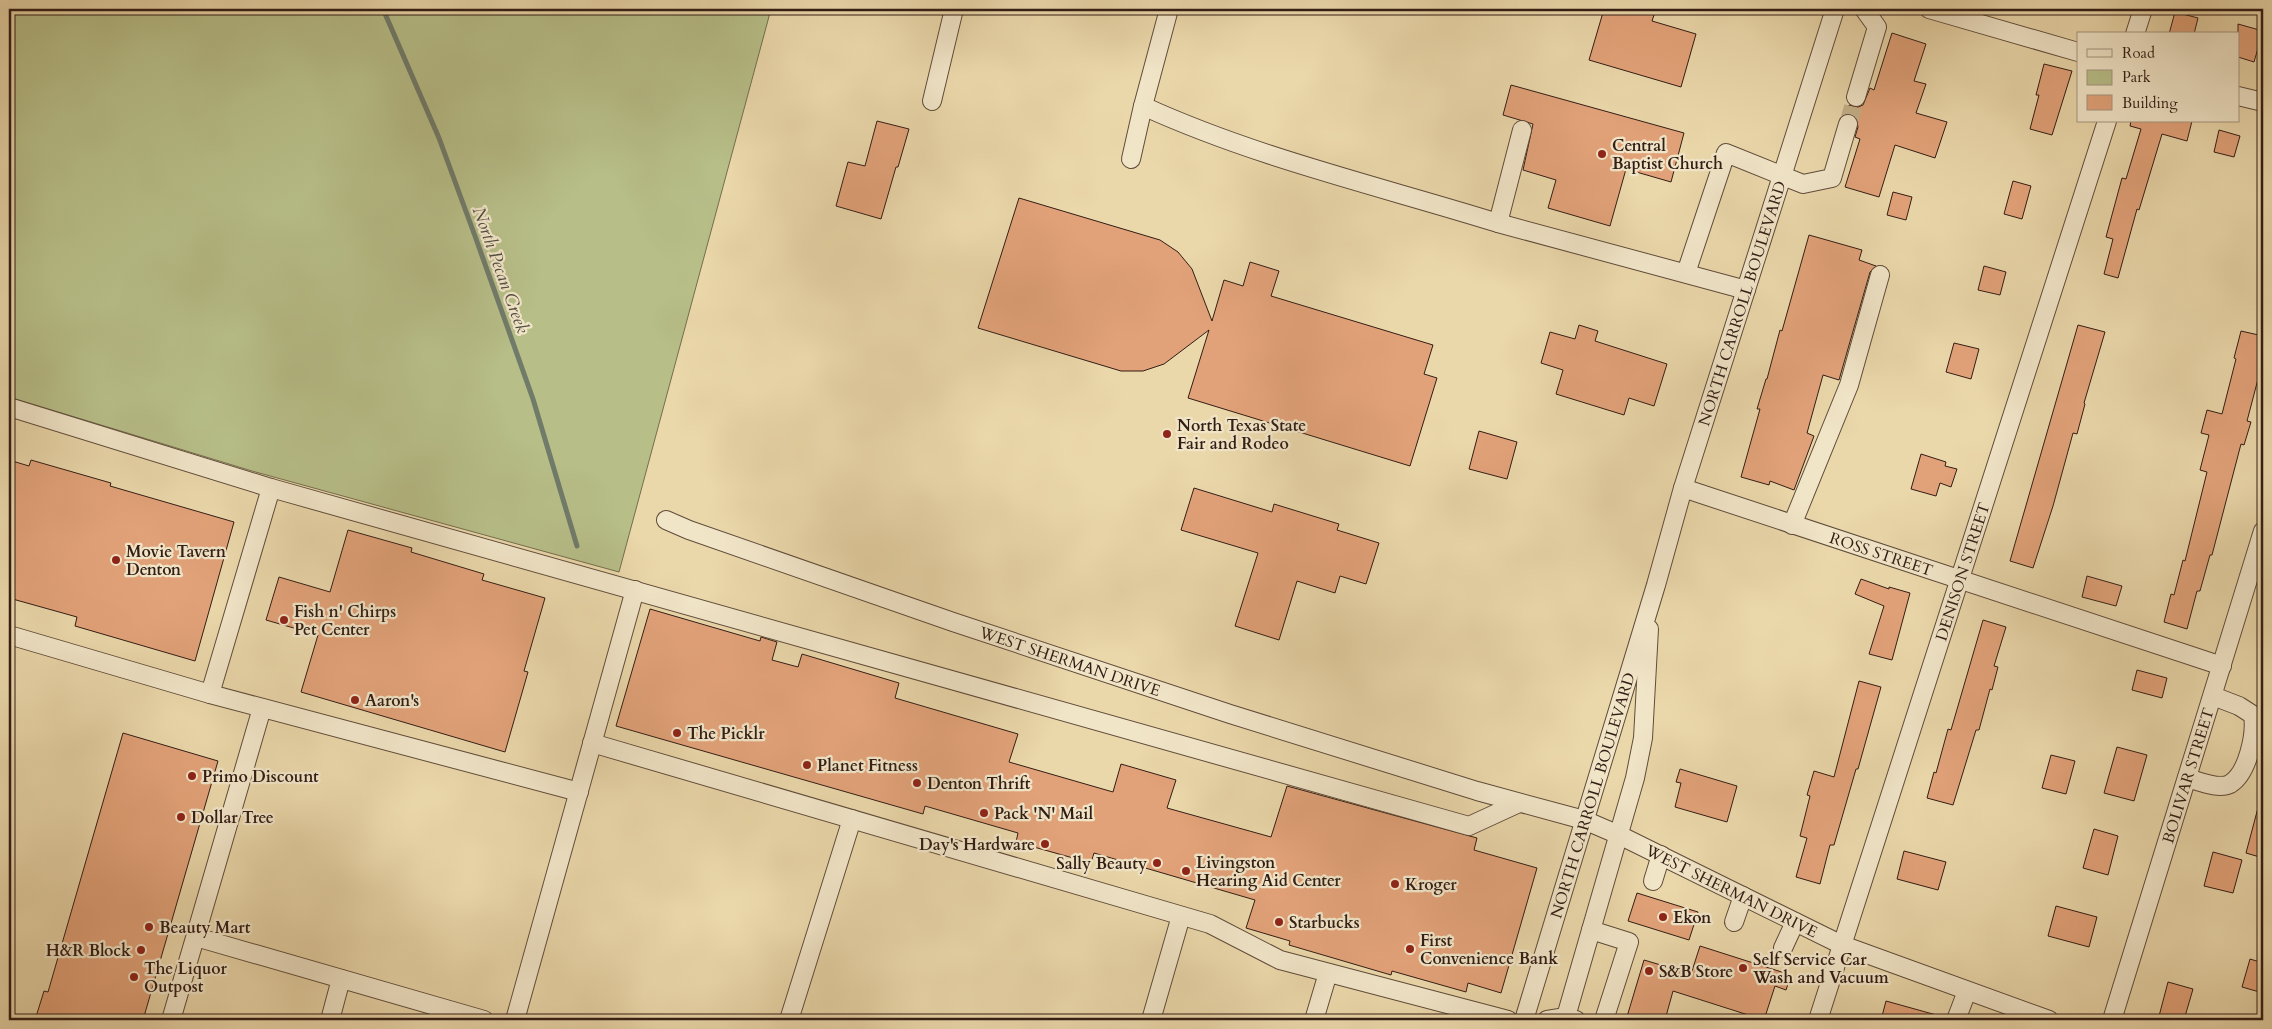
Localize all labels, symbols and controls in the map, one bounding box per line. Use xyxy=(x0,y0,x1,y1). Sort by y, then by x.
legend xyxy=(2077,32,2240,122)
text: Road xyxy=(2122,43,2155,63)
text: Park xyxy=(2122,67,2151,87)
text: Building xyxy=(2122,93,2178,113)
place label: Central Baptist Church xyxy=(1612,135,1723,175)
marker: Central Baptist Church xyxy=(1596,148,1608,160)
street label: NORTH CARROLL BOULEVARD xyxy=(1693,178,1792,429)
water label: North Pecan Creek xyxy=(466,203,535,337)
place label: North Texas State Fair and Rodeo xyxy=(1177,415,1306,455)
marker: North Texas State Fair and Rodeo xyxy=(1161,428,1173,440)
street label: DENISON STREET xyxy=(1931,500,1996,644)
street label: ROSS STREET xyxy=(1827,527,1936,582)
place label: Movie Tavern Denton xyxy=(126,541,227,581)
marker: Movie Tavern Denton xyxy=(110,554,122,566)
place label: Fish n' Chirps Pet Center xyxy=(294,601,396,641)
marker: Fish n' Chirps Pet Center xyxy=(278,614,290,626)
street label: WEST SHERMAN DRIVE xyxy=(975,621,1163,702)
street label: NORTH CARROLL BOULEVARD xyxy=(1546,670,1641,921)
place label: Aaron's xyxy=(365,690,419,712)
marker: Aaron's xyxy=(349,694,361,706)
street label: BOLIVAR STREET xyxy=(2157,705,2220,846)
place label: The Picklr xyxy=(687,723,765,745)
marker: The Picklr xyxy=(671,727,683,739)
place label: Planet Fitness xyxy=(817,755,918,777)
marker: Planet Fitness xyxy=(801,759,813,771)
place label: Primo Discount xyxy=(202,766,319,788)
marker: Primo Discount xyxy=(186,770,198,782)
place label: Denton Thrift xyxy=(927,773,1031,795)
marker: Denton Thrift xyxy=(911,777,923,789)
place label: Pack 'N' Mail xyxy=(994,803,1093,825)
place label: Dollar Tree xyxy=(191,807,274,829)
marker: Pack 'N' Mail xyxy=(978,807,990,819)
marker: Dollar Tree xyxy=(175,811,187,823)
place label: Day's Hardware xyxy=(919,834,1035,856)
marker: Day's Hardware xyxy=(1039,838,1051,850)
street label: WEST SHERMAN DRIVE xyxy=(1641,839,1821,943)
place label: Livingston Hearing Aid Center xyxy=(1196,852,1341,892)
place label: Sally Beauty xyxy=(1056,853,1147,875)
marker: Sally Beauty xyxy=(1151,857,1163,869)
marker: Livingston Hearing Aid Center xyxy=(1180,865,1192,877)
place label: Kroger xyxy=(1405,874,1457,896)
marker: Kroger xyxy=(1389,878,1401,890)
place label: Ekon xyxy=(1673,907,1712,929)
marker: Ekon xyxy=(1657,911,1669,923)
place label: Starbucks xyxy=(1289,912,1360,934)
marker: Starbucks xyxy=(1273,916,1285,928)
place label: Beauty Mart xyxy=(159,917,251,939)
marker: Beauty Mart xyxy=(143,921,155,933)
place label: First Convenience Bank xyxy=(1420,930,1558,970)
place label: H&R Block xyxy=(46,940,131,962)
marker: First Convenience Bank xyxy=(1404,943,1416,955)
marker: H&R Block xyxy=(135,944,147,956)
place label: Self Service Car Wash and Vacuum xyxy=(1752,949,1889,989)
place label: The Liquor Outpost xyxy=(144,958,228,998)
place label: S&B Store xyxy=(1659,961,1733,983)
marker: Self Service Car Wash and Vacuum xyxy=(1737,962,1749,974)
marker: S&B Store xyxy=(1643,965,1655,977)
marker: The Liquor Outpost xyxy=(128,971,140,983)

